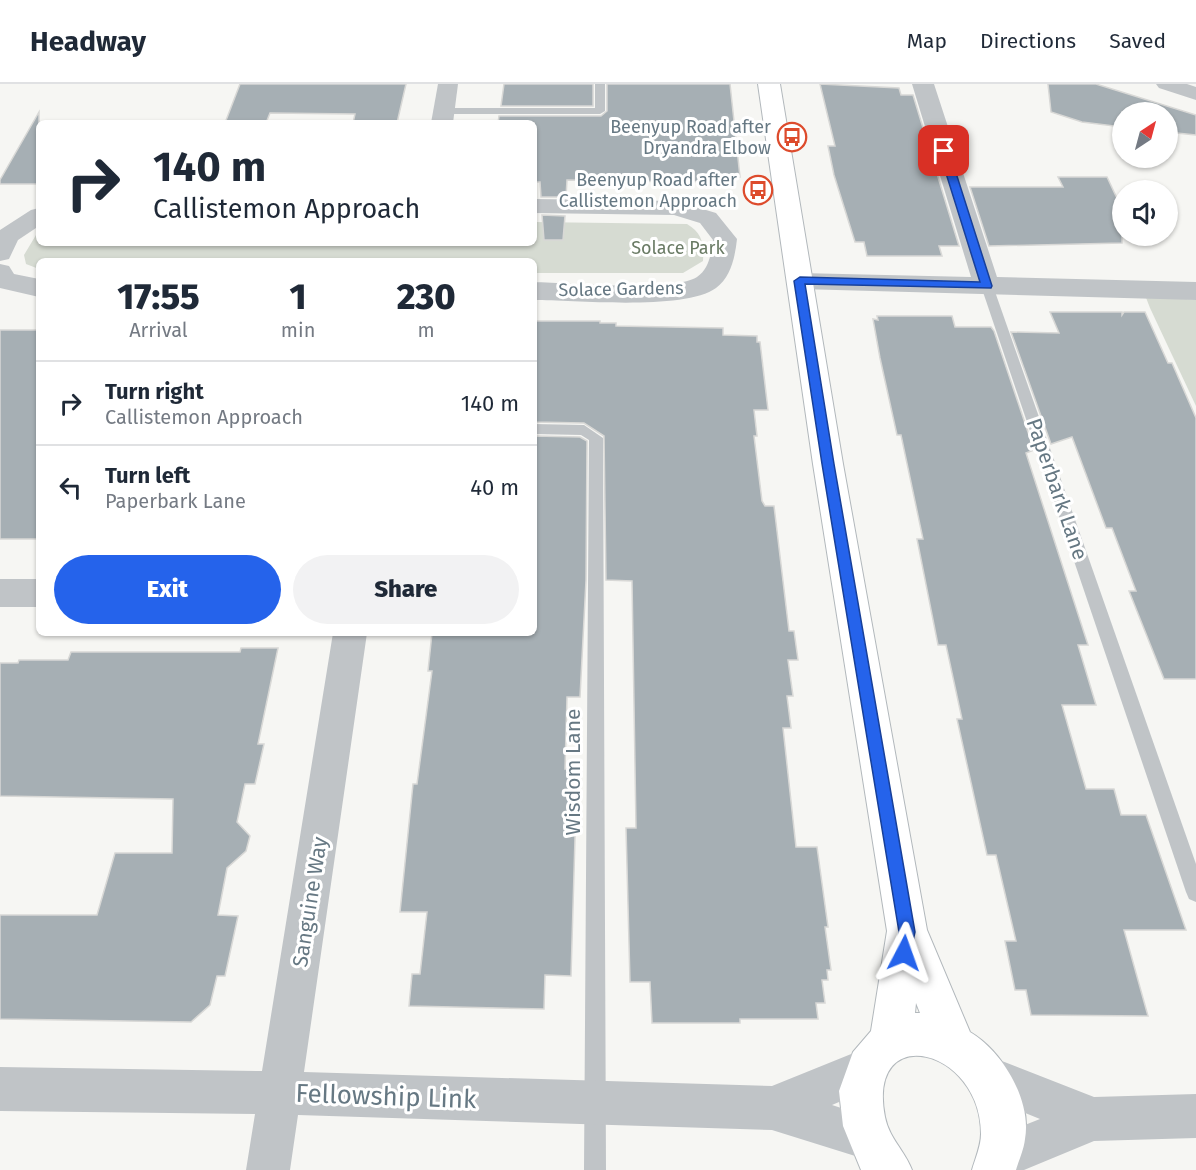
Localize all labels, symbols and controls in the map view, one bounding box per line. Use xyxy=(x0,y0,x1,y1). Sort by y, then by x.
text: Headway xyxy=(30,25,146,58)
text: Map xyxy=(907,28,947,54)
text: Directions xyxy=(980,28,1076,54)
text: Saved xyxy=(1109,28,1166,54)
north arrow xyxy=(1112,102,1178,168)
map controls xyxy=(1112,102,1178,246)
place label: Beenyup Road after Dryandra Elbow xyxy=(610,116,771,159)
bus stop icon: Beenyup Road after Dryandra Elbow xyxy=(776,121,808,153)
pin xyxy=(918,125,969,176)
icon: arrive xyxy=(927,134,960,167)
text: 140 m xyxy=(153,142,266,192)
icon: right xyxy=(54,144,132,222)
place label: Beenyup Road after Callistemon Approach xyxy=(559,169,737,212)
bus stop icon: Beenyup Road after Callistemon Approach xyxy=(742,174,774,206)
button: sound xyxy=(1112,180,1178,246)
text: Callistemon Approach xyxy=(153,193,420,225)
park label: Solace Park xyxy=(631,237,726,259)
text: 17:55 xyxy=(117,275,200,319)
text: 1 xyxy=(290,275,307,319)
text: 230 xyxy=(397,275,456,319)
street label: Solace Gardens xyxy=(558,277,684,301)
text: Arrival xyxy=(129,318,188,342)
text: min xyxy=(281,318,315,342)
text: m xyxy=(418,318,435,342)
text: Turn right xyxy=(105,378,204,405)
icon: right xyxy=(54,387,87,420)
text: 140 m xyxy=(461,390,519,417)
text: Callistemon Approach xyxy=(105,405,303,429)
street label: Paperbark Lane xyxy=(1021,415,1093,563)
text: Turn left xyxy=(105,462,190,489)
icon: left xyxy=(54,471,87,504)
text: 40 m xyxy=(470,474,519,501)
text: Paperbark Lane xyxy=(105,489,246,513)
button: Exit xyxy=(54,555,281,624)
button: Share xyxy=(293,555,519,624)
street label: Wisdom Lane xyxy=(560,709,586,835)
street label: Sanguine Way xyxy=(287,834,333,969)
position arrow xyxy=(872,921,936,985)
street label: Fellowship Link xyxy=(295,1078,478,1115)

